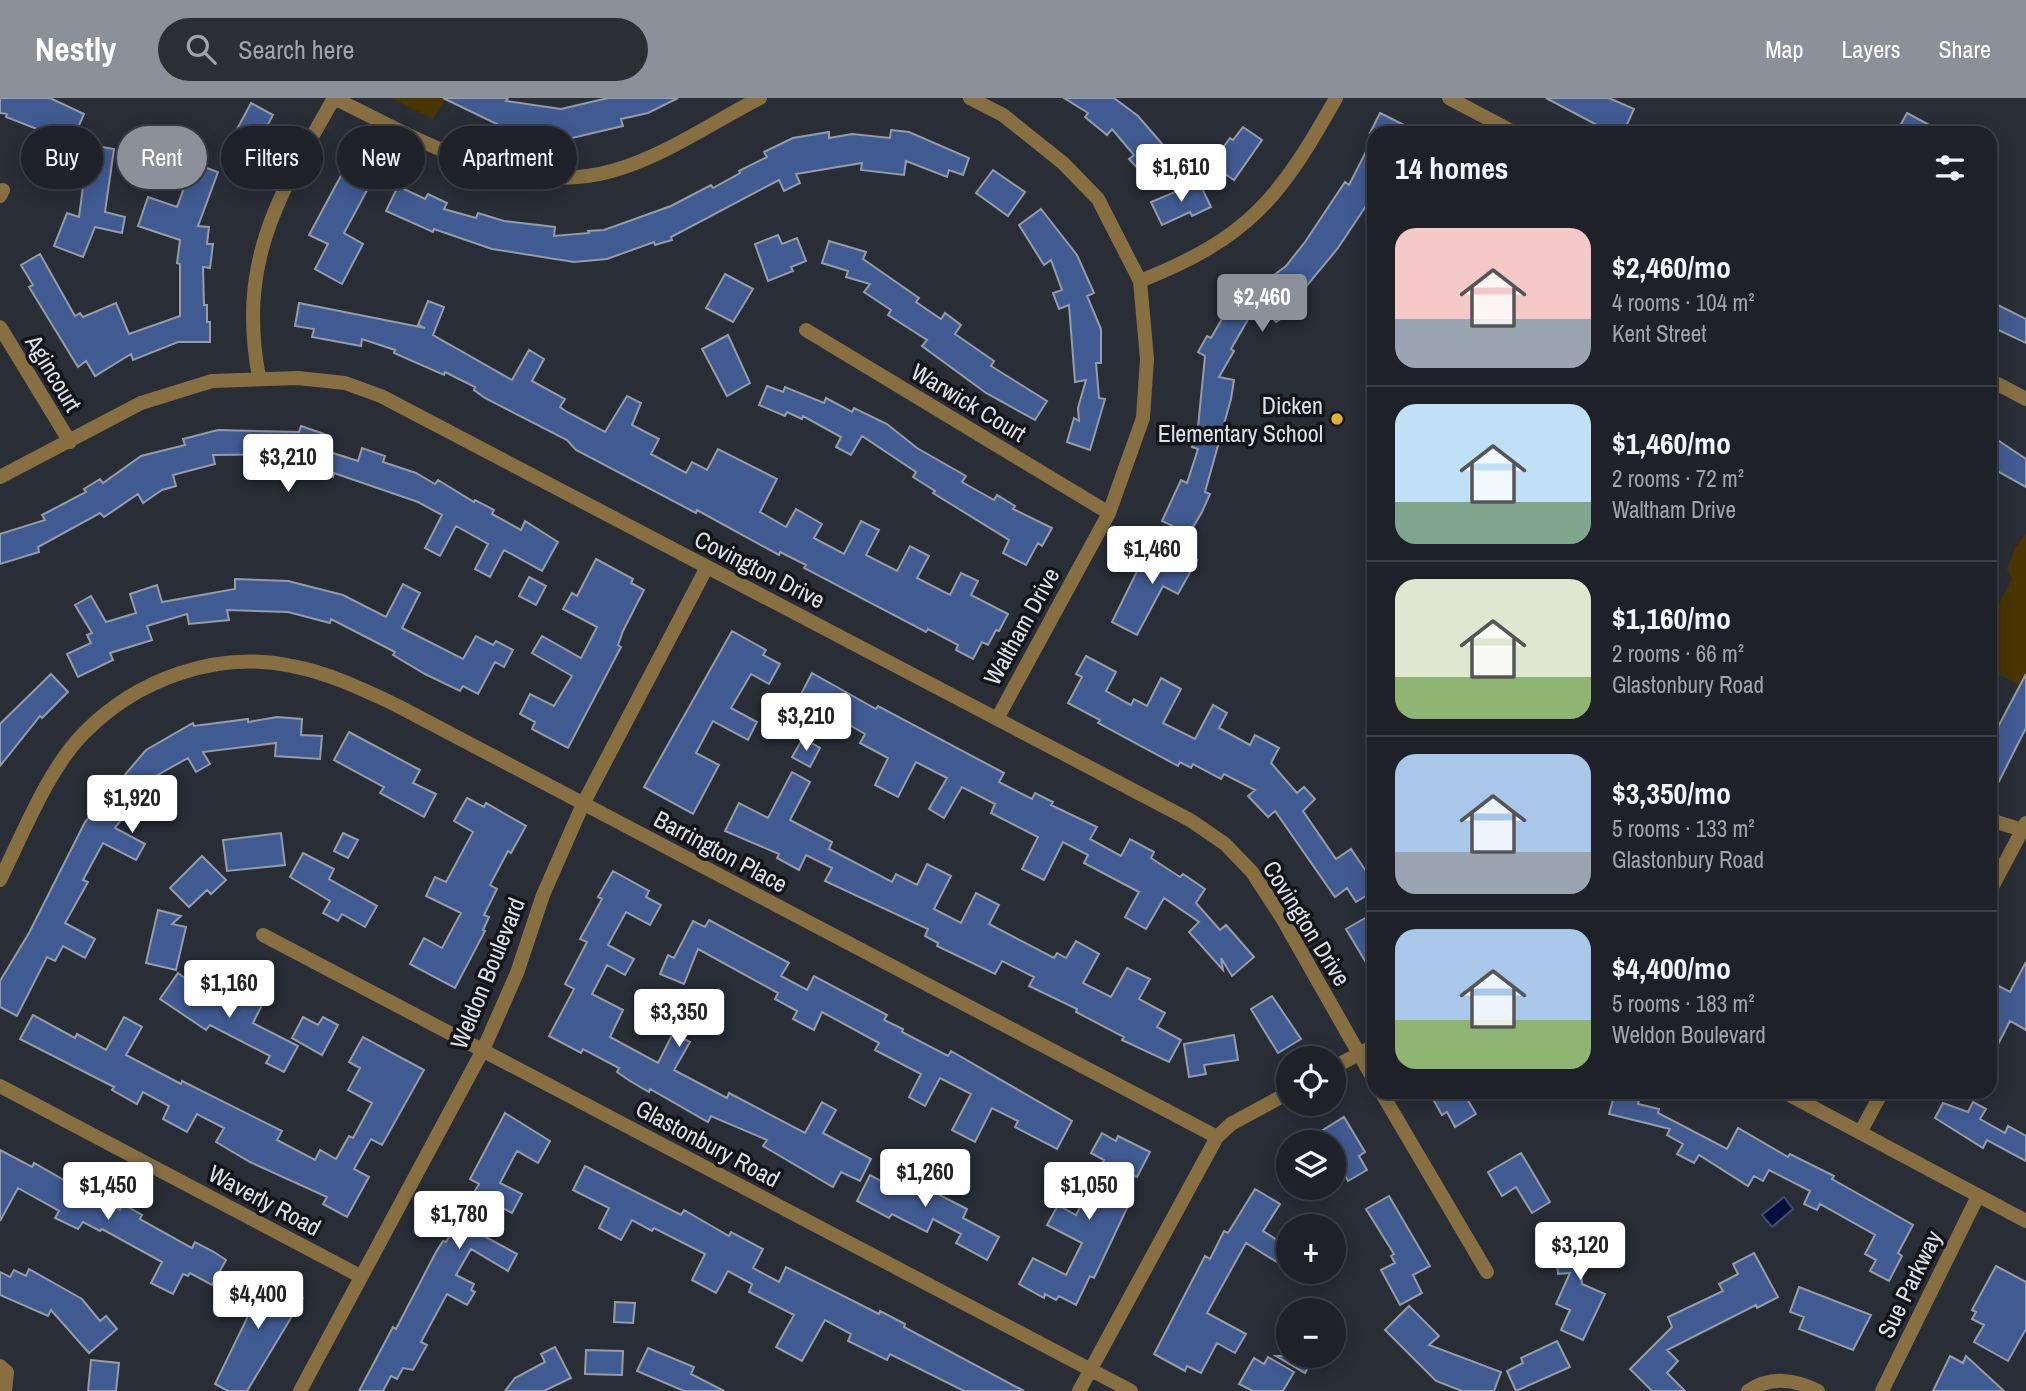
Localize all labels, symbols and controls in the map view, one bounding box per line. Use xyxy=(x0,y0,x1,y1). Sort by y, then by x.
search box xyxy=(158,18,648,81)
text: Nestly xyxy=(35,27,116,71)
icon: search xyxy=(182,30,220,68)
text: Search here xyxy=(238,32,354,67)
text: Map xyxy=(1765,33,1803,65)
text: Layers xyxy=(1841,33,1900,65)
text: Share xyxy=(1938,33,1991,65)
chip: Buy xyxy=(21,126,103,189)
chip: Rent xyxy=(117,126,207,189)
chip: Filters xyxy=(221,126,323,189)
chip: New xyxy=(337,126,425,189)
chip: Apartment xyxy=(439,126,577,189)
pin: $1,610 xyxy=(1124,144,1238,204)
text: 14 homes xyxy=(1395,148,1509,188)
icon: filters xyxy=(1931,149,1969,187)
text: $1,610 xyxy=(1152,151,1210,182)
text: $2,460/mo xyxy=(1612,247,1731,287)
icon: home xyxy=(1451,256,1535,340)
pin: $2,460 xyxy=(1205,274,1319,334)
text: $2,460 xyxy=(1233,281,1291,312)
text: 4 rooms · 104 m² xyxy=(1612,287,1755,318)
text: Kent Street xyxy=(1612,318,1706,349)
street label: Agincourt xyxy=(18,328,90,418)
street label: Warwick Court xyxy=(906,355,1033,449)
place label: Dicken Elementary School xyxy=(1158,389,1323,449)
marker: Dicken Elementary School xyxy=(1329,411,1345,427)
text: $1,460/mo xyxy=(1612,423,1731,463)
icon: home xyxy=(1451,432,1535,516)
pin: $3,210 xyxy=(231,434,345,494)
text: $3,210 xyxy=(259,441,317,472)
text: 2 rooms · 72 m² xyxy=(1612,463,1744,494)
text: Waltham Drive xyxy=(1612,494,1736,525)
street label: Covington Drive xyxy=(689,522,831,616)
pin: $1,460 xyxy=(1095,526,1209,586)
text: $1,460 xyxy=(1123,533,1181,564)
street label: Waltham Drive xyxy=(976,562,1066,690)
text: $1,160/mo xyxy=(1612,598,1731,638)
icon: home xyxy=(1451,607,1535,691)
text: 2 rooms · 66 m² xyxy=(1612,638,1744,669)
text: Glastonbury Road xyxy=(1612,669,1764,700)
pin: $3,210 xyxy=(749,694,863,753)
text: $3,210 xyxy=(777,700,835,731)
text: $3,350/mo xyxy=(1612,773,1731,813)
pin: $1,920 xyxy=(75,776,189,835)
text: $1,920 xyxy=(103,782,161,813)
icon: home xyxy=(1451,782,1535,866)
street label: Barrington Place xyxy=(649,802,793,900)
text: 5 rooms · 133 m² xyxy=(1612,813,1755,844)
text: Glastonbury Road xyxy=(1612,844,1764,875)
street label: Covington Drive xyxy=(1256,854,1358,992)
street label: Weldon Boulevard xyxy=(442,893,532,1053)
text: $4,400/mo xyxy=(1612,948,1731,988)
icon: home xyxy=(1451,957,1535,1041)
pin: $1,160 xyxy=(172,960,286,1020)
text: $1,160 xyxy=(200,967,258,998)
text: 5 rooms · 183 m² xyxy=(1612,988,1755,1019)
pin: $3,350 xyxy=(622,990,736,1049)
text: $3,350 xyxy=(650,996,708,1027)
text: Weldon Boulevard xyxy=(1612,1019,1766,1050)
map controls xyxy=(1276,1046,1346,1368)
button: locate xyxy=(1276,1046,1346,1116)
street label: Glastonbury Road xyxy=(630,1092,786,1194)
button: layers xyxy=(1276,1130,1346,1200)
pin: $1,260 xyxy=(868,1150,982,1209)
text: $1,260 xyxy=(896,1156,954,1187)
street label: Waverly Road xyxy=(203,1157,327,1243)
pin: $1,450 xyxy=(51,1162,165,1222)
pin: $1,050 xyxy=(1032,1162,1146,1222)
text: $1,450 xyxy=(79,1169,137,1200)
text: $1,050 xyxy=(1060,1169,1118,1200)
pin: $1,780 xyxy=(402,1192,516,1251)
text: $1,780 xyxy=(430,1198,488,1229)
button: + xyxy=(1276,1214,1346,1284)
pin: $3,120 xyxy=(1523,1222,1637,1282)
street label: Sue Parkway xyxy=(1869,1225,1949,1343)
text: $3,120 xyxy=(1551,1229,1609,1260)
pin: $4,400 xyxy=(201,1272,315,1331)
text: $4,400 xyxy=(229,1278,287,1309)
button: − xyxy=(1276,1298,1346,1368)

